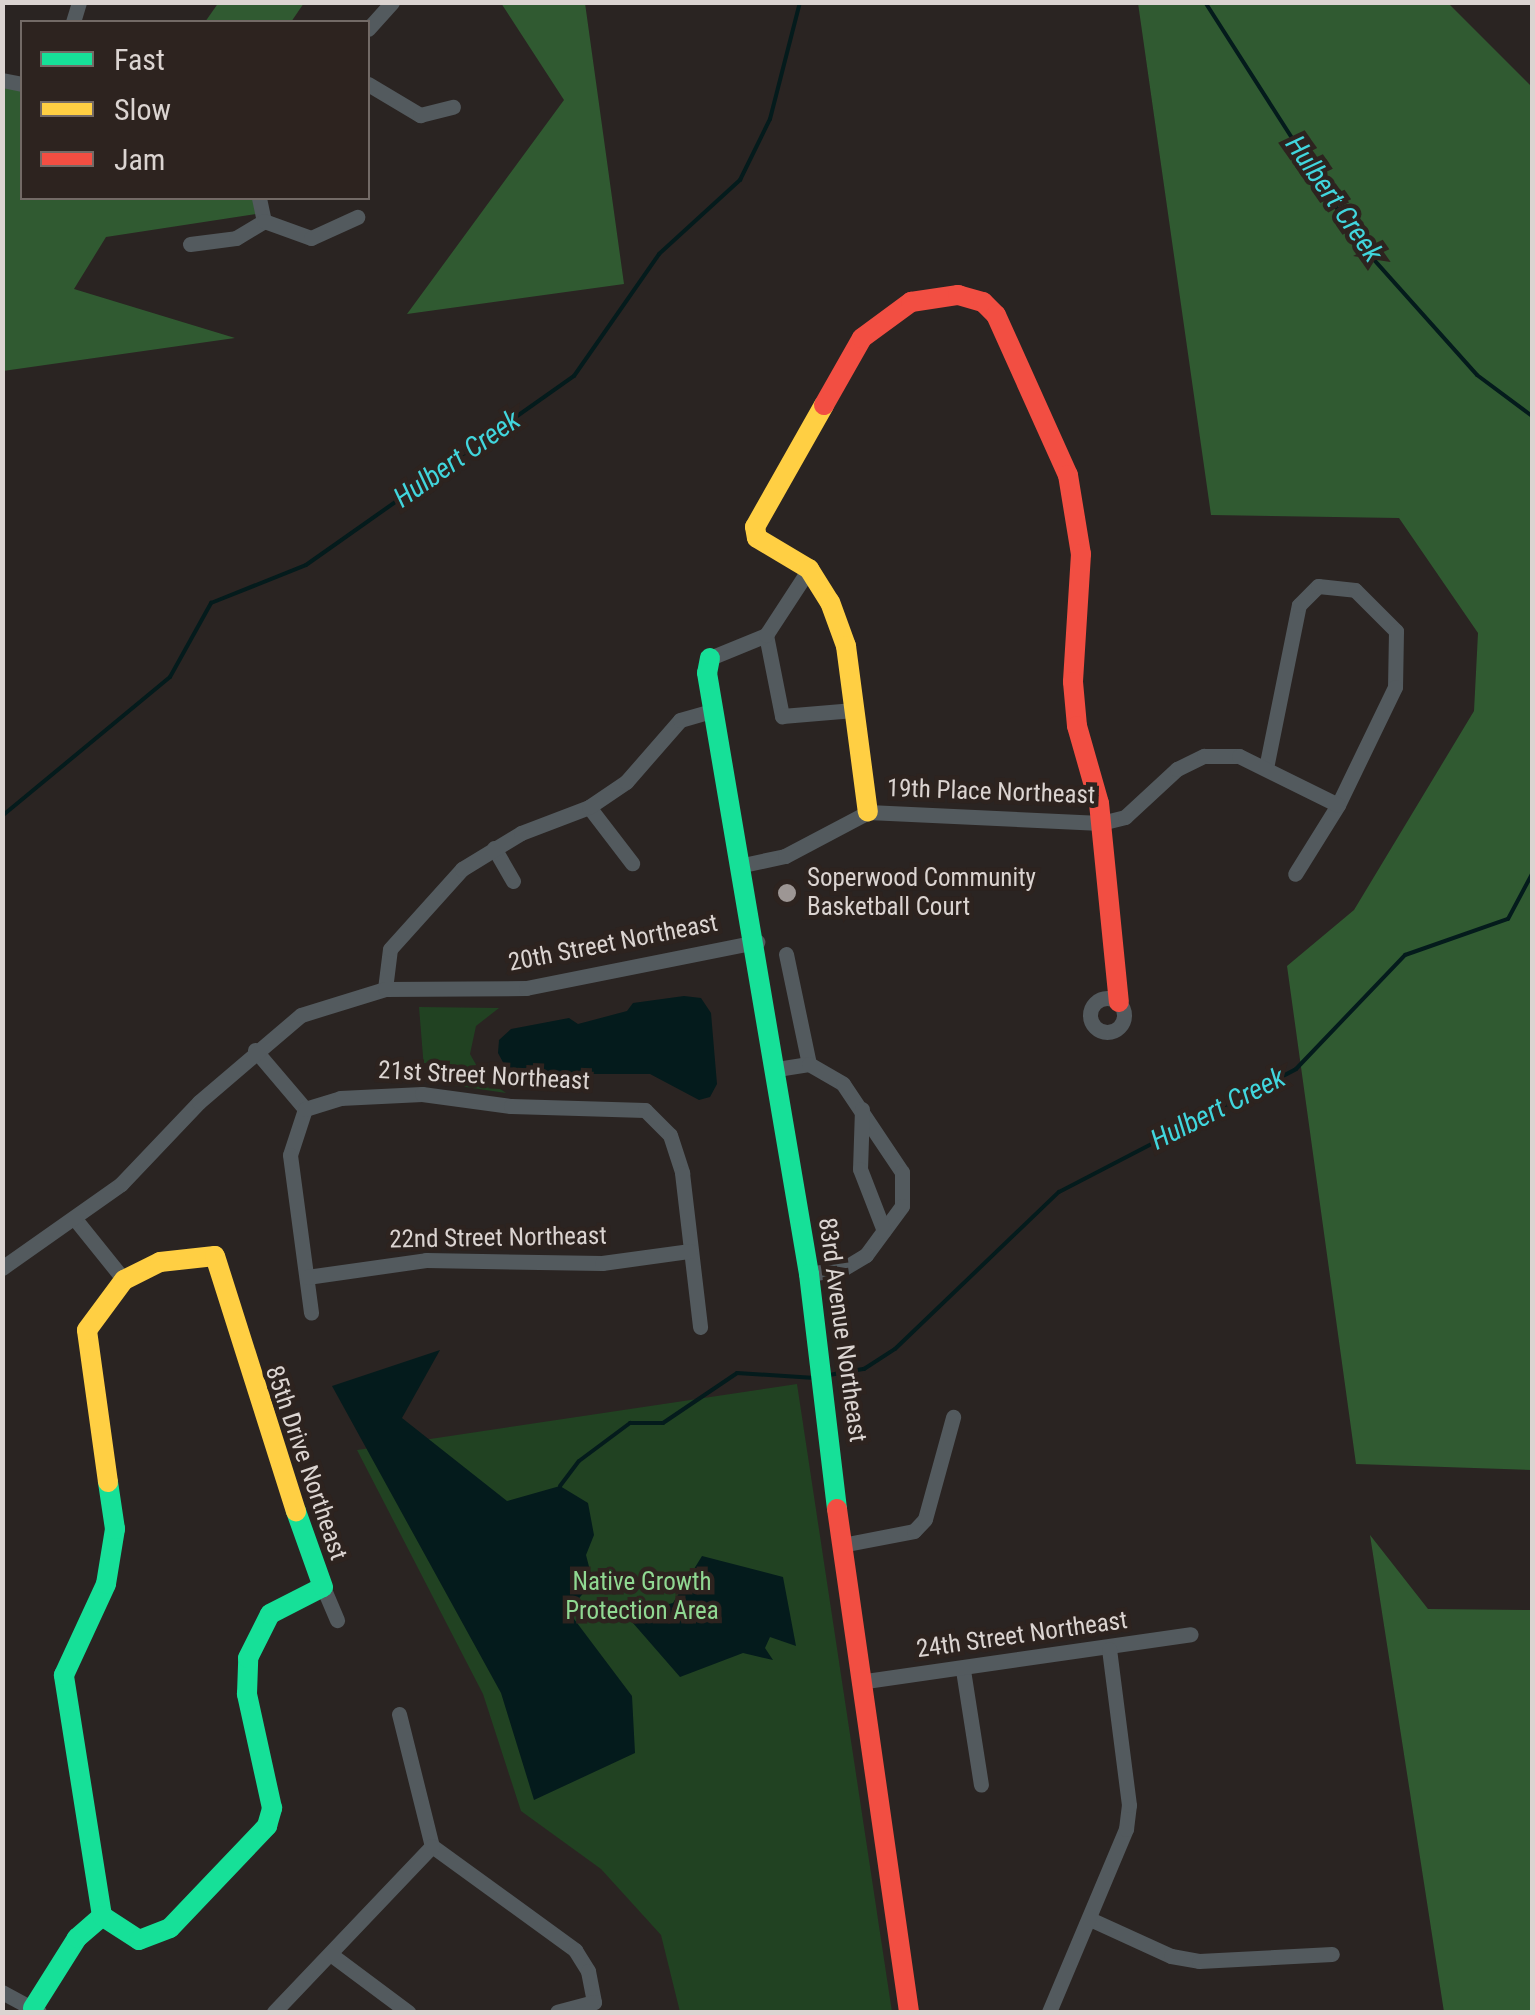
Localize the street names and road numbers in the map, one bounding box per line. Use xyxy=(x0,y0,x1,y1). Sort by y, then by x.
street label: 19th Place Northeast xyxy=(886,773,1096,811)
street label: 20th Street Northeast xyxy=(506,908,720,978)
street label: 21st Street Northeast xyxy=(377,1055,591,1097)
street label: 83rd Avenue Northeast xyxy=(811,1216,873,1444)
street label: 22nd Street Northeast xyxy=(389,1221,607,1255)
street label: 85th Drive Northeast xyxy=(259,1362,353,1564)
street label: 24th Street Northeast xyxy=(915,1605,1129,1665)

